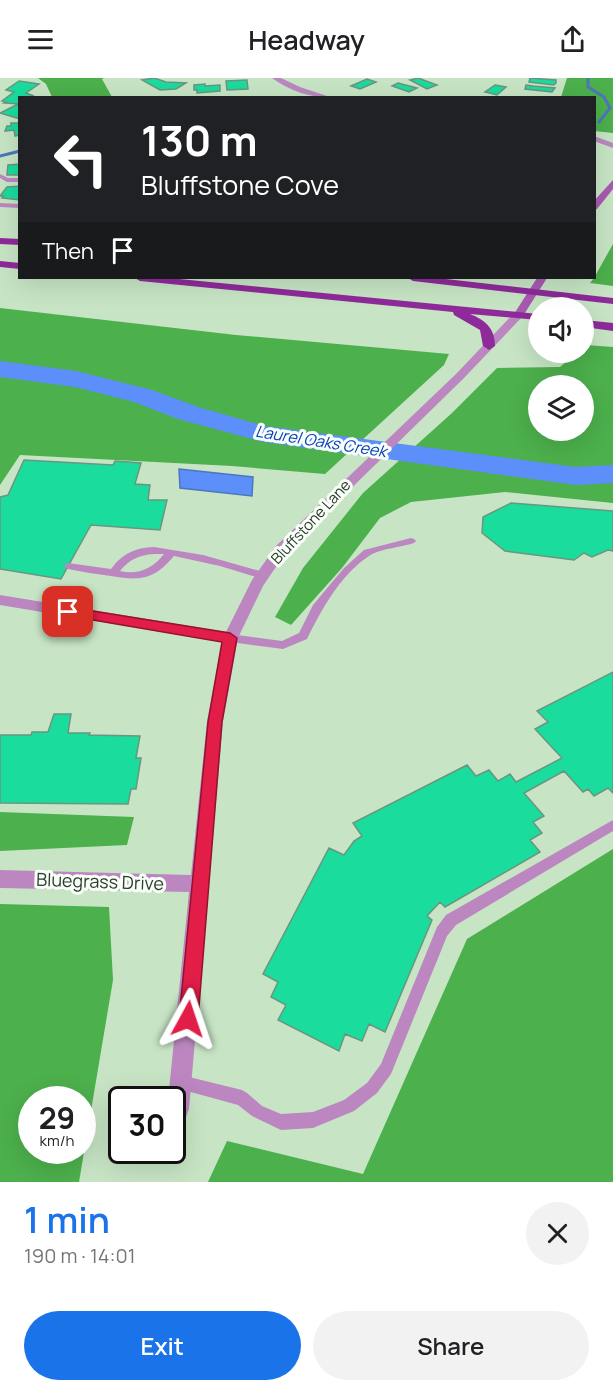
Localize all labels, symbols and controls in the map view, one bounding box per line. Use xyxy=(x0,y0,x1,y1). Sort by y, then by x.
text: Headway xyxy=(248,21,365,58)
icon: menu xyxy=(24,23,57,56)
icon: share xyxy=(556,23,589,56)
text: 130 m xyxy=(141,111,258,169)
icon: left xyxy=(42,120,120,198)
text: Bluffstone Cove xyxy=(141,166,339,203)
icon: arrive xyxy=(106,234,139,267)
text: Then xyxy=(42,236,94,266)
map controls xyxy=(528,297,594,441)
button: sound xyxy=(528,297,594,363)
button: layers xyxy=(528,375,594,441)
water label: Laurel Oaks Creek xyxy=(254,420,390,463)
street label: Bluffstone Lane xyxy=(266,475,355,568)
pin xyxy=(42,586,93,637)
icon: arrive xyxy=(51,595,84,628)
street label: Bluegrass Drive xyxy=(36,867,164,895)
position arrow xyxy=(156,987,220,1051)
speed limit sign: 30 xyxy=(108,1086,186,1164)
text: 29 xyxy=(39,1097,75,1138)
text: km/h xyxy=(40,1130,74,1151)
text: 1 min xyxy=(24,1195,110,1244)
button: close xyxy=(526,1202,589,1265)
text: 190 m · 14:01 xyxy=(24,1242,135,1269)
button: Exit xyxy=(24,1311,301,1380)
button: Share xyxy=(313,1311,589,1380)

